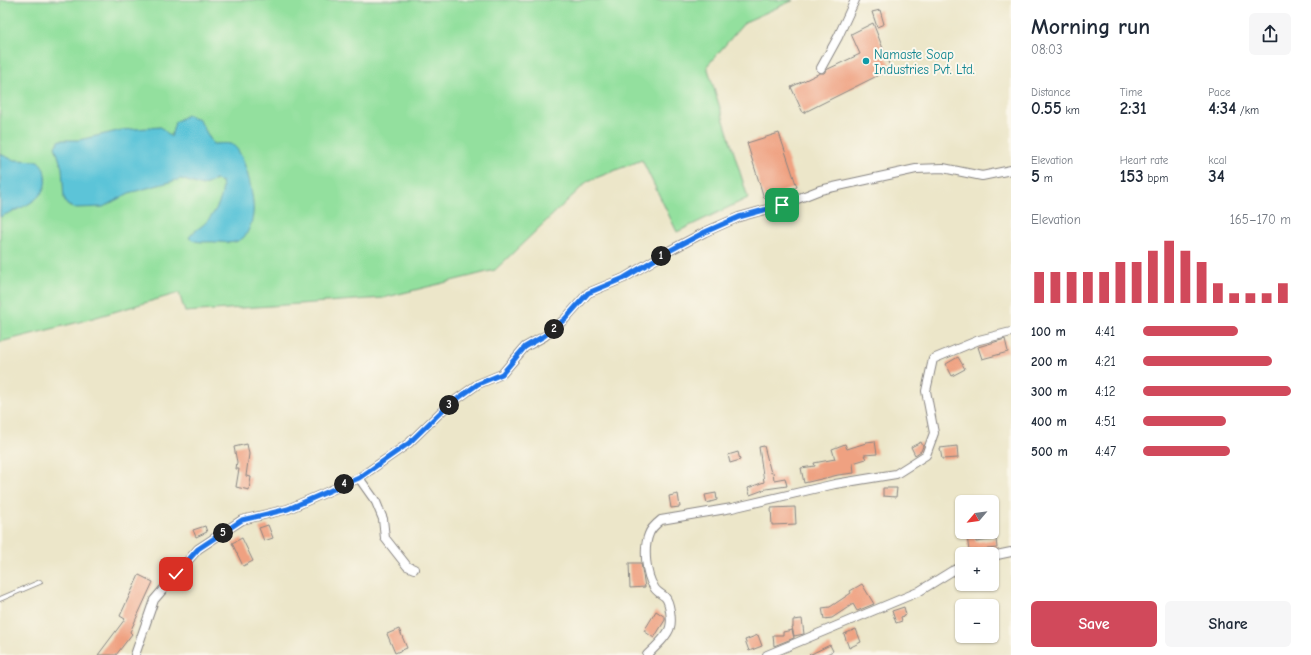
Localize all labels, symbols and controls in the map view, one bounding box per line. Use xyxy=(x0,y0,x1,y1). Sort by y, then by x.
button: share xyxy=(1249,13,1291,55)
text: Morning run xyxy=(1031,14,1150,40)
text: 08:03 xyxy=(1031,42,1062,57)
place label: Namaste Soap Industries Pvt. Ltd. xyxy=(874,47,975,77)
marker: Namaste Soap Industries Pvt. Ltd. xyxy=(861,56,871,66)
text: Distance xyxy=(1031,86,1070,99)
text: Time xyxy=(1120,86,1143,99)
text: Pace xyxy=(1208,86,1231,99)
text: 0.55 xyxy=(1031,99,1062,118)
text: 2:31 xyxy=(1120,99,1147,118)
text: 4:34 xyxy=(1208,99,1236,118)
text: km xyxy=(1062,104,1080,117)
text: /km xyxy=(1236,104,1259,117)
text: Elevation xyxy=(1031,154,1073,167)
text: Heart rate xyxy=(1120,154,1168,167)
text: kcal xyxy=(1208,154,1227,167)
text: 5 xyxy=(1031,167,1040,186)
text: 153 xyxy=(1120,167,1144,186)
text: 34 xyxy=(1208,167,1225,186)
text: m xyxy=(1040,172,1053,185)
text: bpm xyxy=(1144,172,1168,185)
pin xyxy=(765,188,799,222)
icon: arrive xyxy=(771,194,793,216)
text: Elevation xyxy=(1031,212,1081,227)
text: 165–170 m xyxy=(1230,212,1291,227)
pin: 1 xyxy=(651,246,671,266)
text: 1 xyxy=(659,249,663,262)
pin: 2 xyxy=(544,319,564,339)
text: 2 xyxy=(551,322,557,335)
text: 100 m xyxy=(1031,324,1066,339)
text: 4:41 xyxy=(1095,324,1115,339)
text: 200 m xyxy=(1031,354,1067,369)
text: 4:21 xyxy=(1095,354,1116,369)
text: 300 m xyxy=(1031,384,1067,399)
text: 4:12 xyxy=(1095,384,1116,399)
pin: 3 xyxy=(439,395,459,415)
text: 3 xyxy=(446,398,452,411)
text: 400 m xyxy=(1031,414,1067,429)
text: 4:51 xyxy=(1095,414,1116,429)
text: 500 m xyxy=(1031,444,1068,459)
text: 4:47 xyxy=(1095,444,1116,459)
pin: 4 xyxy=(334,474,354,494)
text: 4 xyxy=(341,477,347,490)
north arrow xyxy=(955,495,999,539)
map controls xyxy=(955,495,999,643)
pin: 5 xyxy=(213,523,233,543)
text: 5 xyxy=(220,526,226,539)
button: + xyxy=(955,547,999,591)
pin xyxy=(159,557,193,591)
icon: check xyxy=(165,563,187,585)
button: − xyxy=(955,599,999,643)
button: Save xyxy=(1031,601,1157,647)
button: Share xyxy=(1165,601,1291,647)

